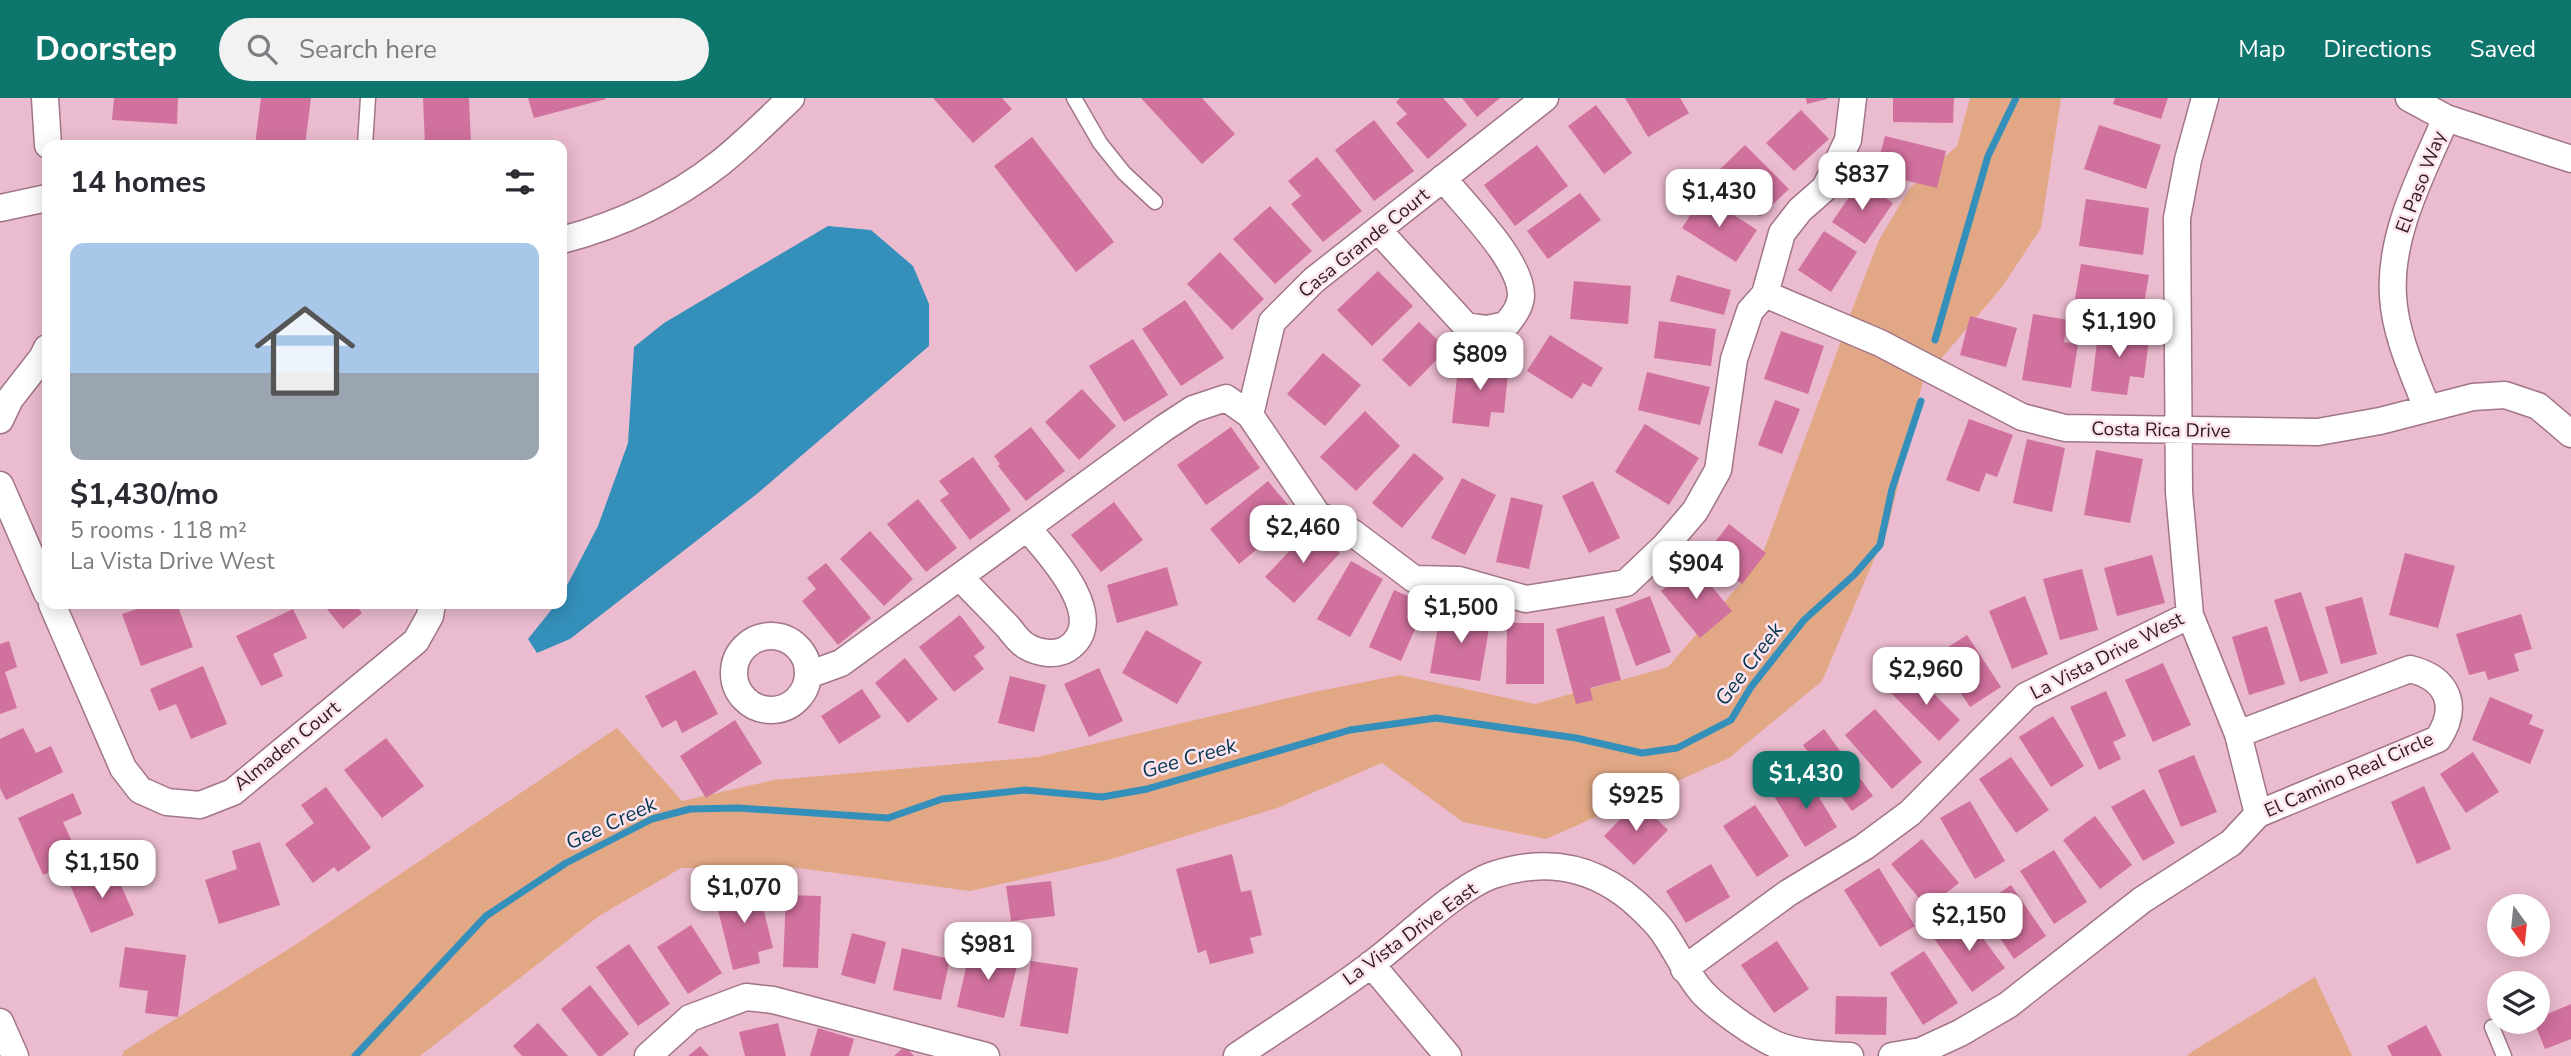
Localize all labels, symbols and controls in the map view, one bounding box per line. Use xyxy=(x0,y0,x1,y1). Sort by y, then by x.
search box xyxy=(219,18,709,81)
text: Doorstep xyxy=(35,27,177,72)
icon: search xyxy=(243,30,281,68)
text: Search here xyxy=(299,32,437,67)
text: Map xyxy=(2238,33,2285,65)
text: Directions xyxy=(2323,33,2432,65)
text: Saved xyxy=(2470,33,2536,65)
street label: El Paso Way xyxy=(2390,127,2452,237)
pin: $837 xyxy=(1821,152,1903,212)
text: $837 xyxy=(1834,159,1890,190)
text: 14 homes xyxy=(70,162,206,203)
icon: filters xyxy=(501,163,539,201)
pin: $1,430 xyxy=(1662,170,1776,229)
text: $1,430 xyxy=(1682,176,1756,207)
street label: Casa Grande Court xyxy=(1293,182,1435,304)
icon: home xyxy=(242,288,368,414)
pin: $1,190 xyxy=(2062,300,2176,359)
text: $1,190 xyxy=(2082,306,2156,337)
pin: $809 xyxy=(1439,332,1521,392)
text: $809 xyxy=(1452,339,1508,370)
street label: Costa Rica Drive xyxy=(2091,416,2231,444)
text: $1,430/mo xyxy=(70,474,219,515)
pin: $2,460 xyxy=(1246,505,1360,565)
text: $2,460 xyxy=(1266,512,1340,543)
text: 5 rooms · 118 m² xyxy=(70,515,247,546)
pin: $904 xyxy=(1655,542,1737,601)
text: La Vista Drive West xyxy=(70,546,275,577)
text: $904 xyxy=(1668,548,1724,579)
pin: $1,500 xyxy=(1404,586,1518,645)
text: $1,500 xyxy=(1424,592,1498,623)
street label: La Vista Drive West xyxy=(2026,606,2188,706)
water label: Gee Creek xyxy=(1709,616,1790,711)
pin: $2,960 xyxy=(1869,648,1983,707)
text: $2,960 xyxy=(1889,654,1963,685)
street label: Almaden Court xyxy=(228,695,346,797)
street label: El Camino Real Circle xyxy=(2260,726,2438,824)
water label: Gee Creek xyxy=(1138,731,1240,785)
pin: $1,430 xyxy=(1749,752,1863,811)
text: $1,430 xyxy=(1769,758,1843,789)
pin: $925 xyxy=(1595,774,1677,833)
text: $925 xyxy=(1608,780,1664,811)
water label: Gee Creek xyxy=(561,790,661,856)
pin: $1,150 xyxy=(45,840,159,900)
text: $1,150 xyxy=(65,847,139,878)
pin: $1,070 xyxy=(687,866,801,925)
text: $1,070 xyxy=(707,872,781,903)
street label: La Vista Drive East xyxy=(1338,876,1483,992)
pin: $2,150 xyxy=(1912,894,2026,953)
north arrow xyxy=(2487,894,2550,957)
map controls xyxy=(2487,894,2550,1034)
text: $2,150 xyxy=(1932,900,2006,931)
pin: $981 xyxy=(947,922,1029,982)
text: $981 xyxy=(960,929,1016,960)
button: layers xyxy=(2487,971,2550,1034)

